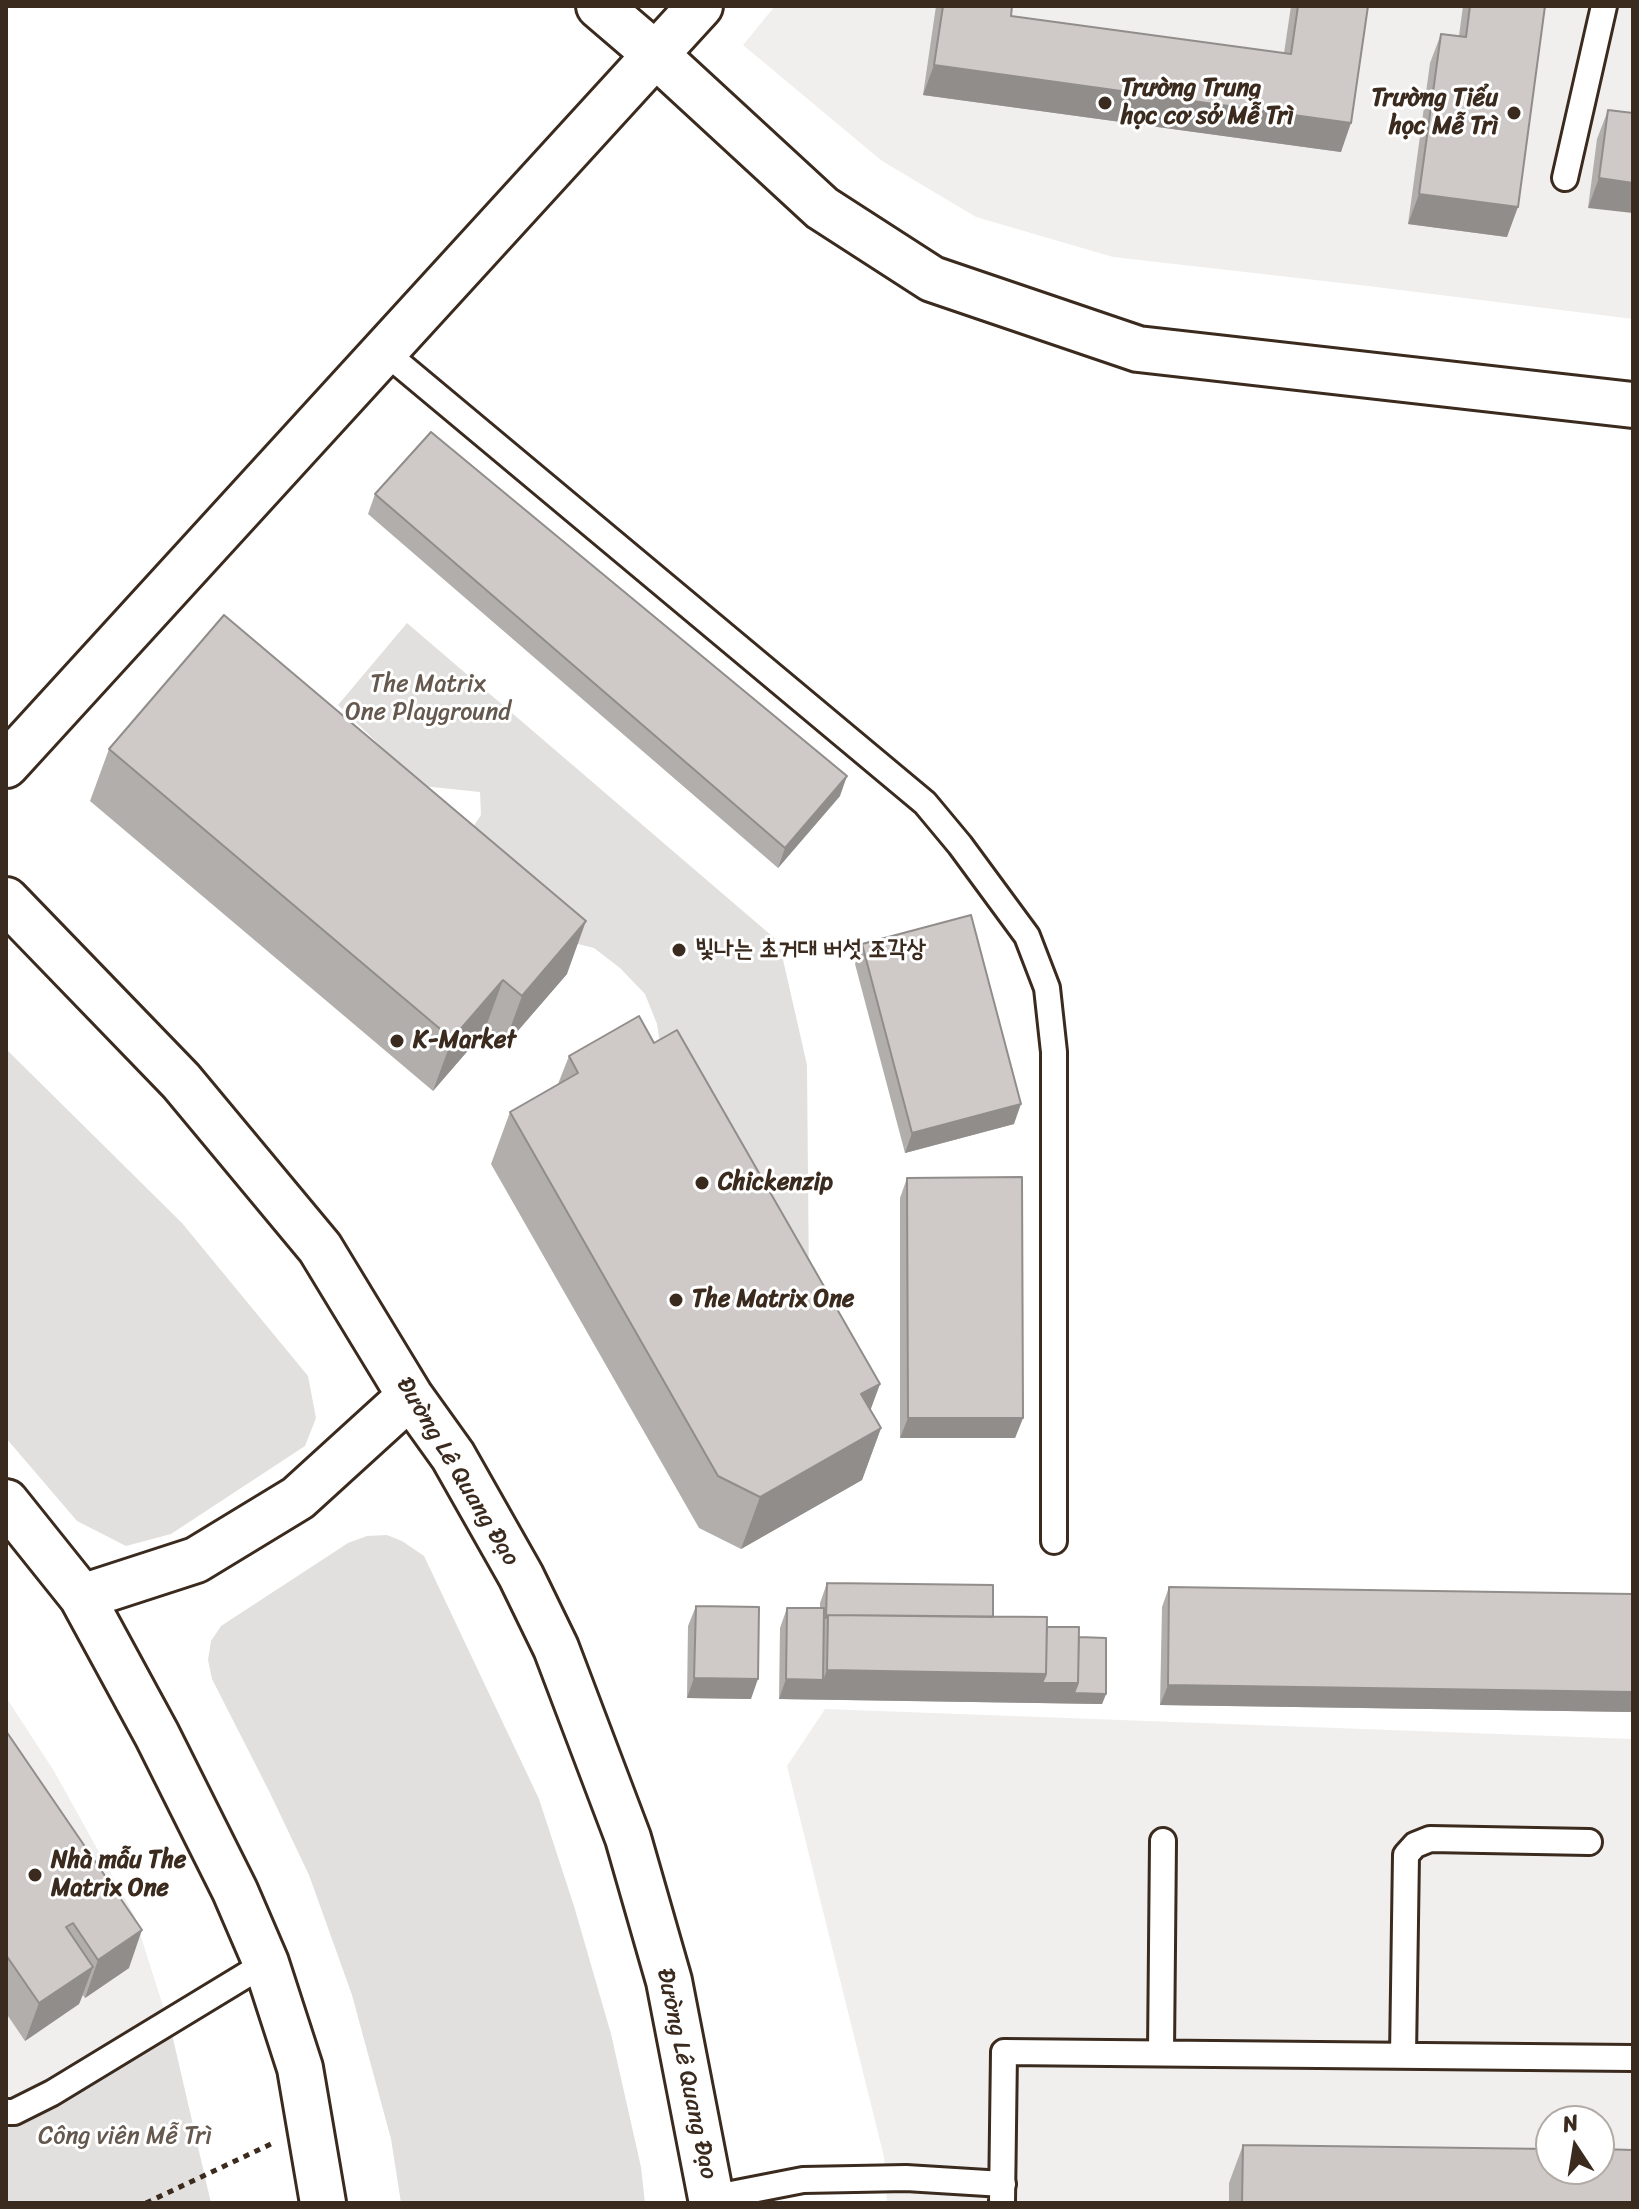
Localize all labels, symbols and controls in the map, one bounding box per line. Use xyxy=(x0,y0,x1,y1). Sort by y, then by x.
place label: Trường Trung học cơ sở Mễ Trì xyxy=(1121,75,1294,131)
place label: Trường Tiểu học Mễ Trì xyxy=(1371,85,1498,141)
marker: Trường Trung học cơ sở Mễ Trì xyxy=(1096,94,1114,112)
marker: Trường Tiểu học Mễ Trì xyxy=(1505,104,1523,122)
park label: The Matrix One Playground xyxy=(345,671,511,727)
place label: 빛나는 초거대 버섯 조각상 xyxy=(695,936,926,964)
marker: 빛나는 초거대 버섯 조각상 xyxy=(670,941,688,959)
place label: K-Market xyxy=(413,1027,516,1055)
marker: K-Market xyxy=(388,1032,406,1050)
place label: Chickenzip xyxy=(718,1169,833,1197)
marker: Chickenzip xyxy=(693,1174,711,1192)
place label: The Matrix One xyxy=(692,1286,854,1314)
marker: The Matrix One xyxy=(667,1291,685,1309)
street label: Đường Lê Quang Đạo xyxy=(389,1373,525,1571)
place label: Nhà mẫu The Matrix One xyxy=(51,1847,186,1903)
marker: Nhà mẫu The Matrix One xyxy=(26,1866,44,1884)
street label: Đường Lê Quang Đạo xyxy=(650,1966,722,2182)
text: N xyxy=(1559,2102,1582,2144)
north arrow xyxy=(1535,2105,1615,2185)
park label: Công viên Mễ Trì xyxy=(38,2123,212,2151)

